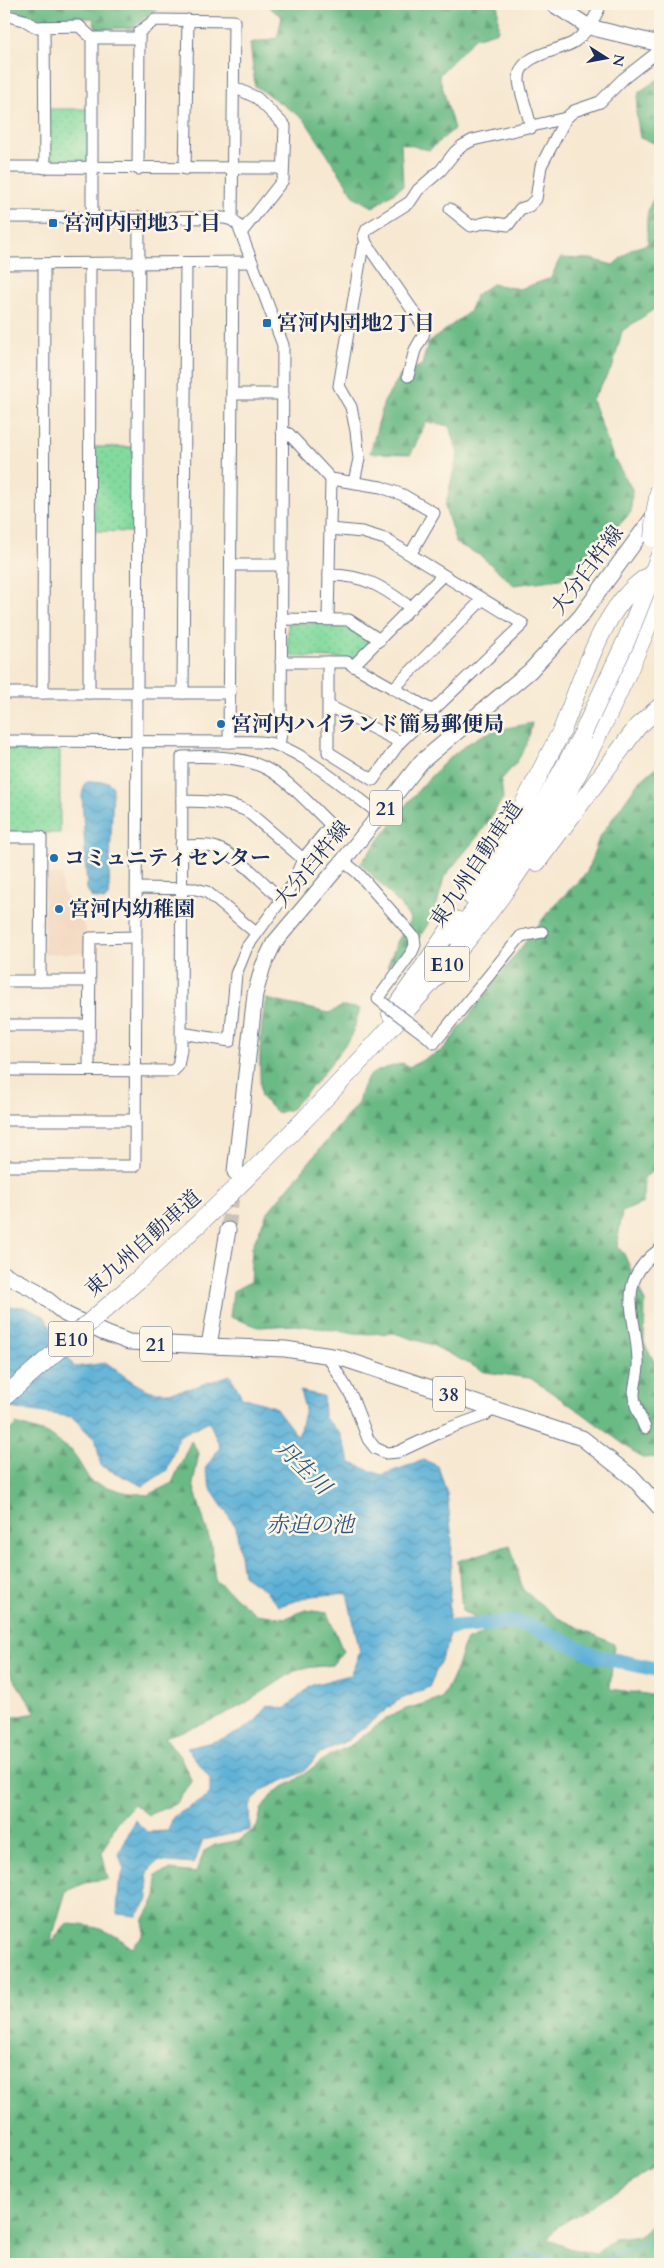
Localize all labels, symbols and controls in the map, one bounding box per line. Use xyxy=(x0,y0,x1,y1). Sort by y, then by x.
north arrow xyxy=(582,32,632,82)
text: N xyxy=(608,53,629,68)
place label: 宮河内団地3丁目 xyxy=(63,209,221,238)
marker: 宮河内団地3丁目 xyxy=(47,217,59,229)
place label: 宮河内団地2丁目 xyxy=(277,309,435,338)
marker: 宮河内団地2丁目 xyxy=(261,317,273,329)
street label: 大分臼杵線 xyxy=(544,520,631,621)
place label: 宮河内ハイランド簡易郵便局 xyxy=(231,710,504,739)
marker: 宮河内ハイランド簡易郵便局 xyxy=(215,718,227,730)
road number: 21 xyxy=(370,790,402,826)
street label: 東九州自動車道 xyxy=(423,795,530,933)
street label: 大分臼杵線 xyxy=(268,815,357,914)
place label: コミュニティセンター xyxy=(64,844,271,873)
marker: コミュニティセンター xyxy=(48,852,60,864)
place label: 宮河内幼稚園 xyxy=(69,895,195,924)
marker: 宮河内幼稚園 xyxy=(53,903,65,915)
road number: E10 xyxy=(424,946,470,982)
street label: 東九州自動車道 xyxy=(79,1183,208,1303)
road number: E10 xyxy=(48,1322,94,1356)
road number: 21 xyxy=(140,1326,172,1362)
road number: 38 xyxy=(433,1376,465,1412)
water label: 丹生川 xyxy=(269,1434,339,1503)
water label: 赤迫の池 xyxy=(266,1510,357,1540)

